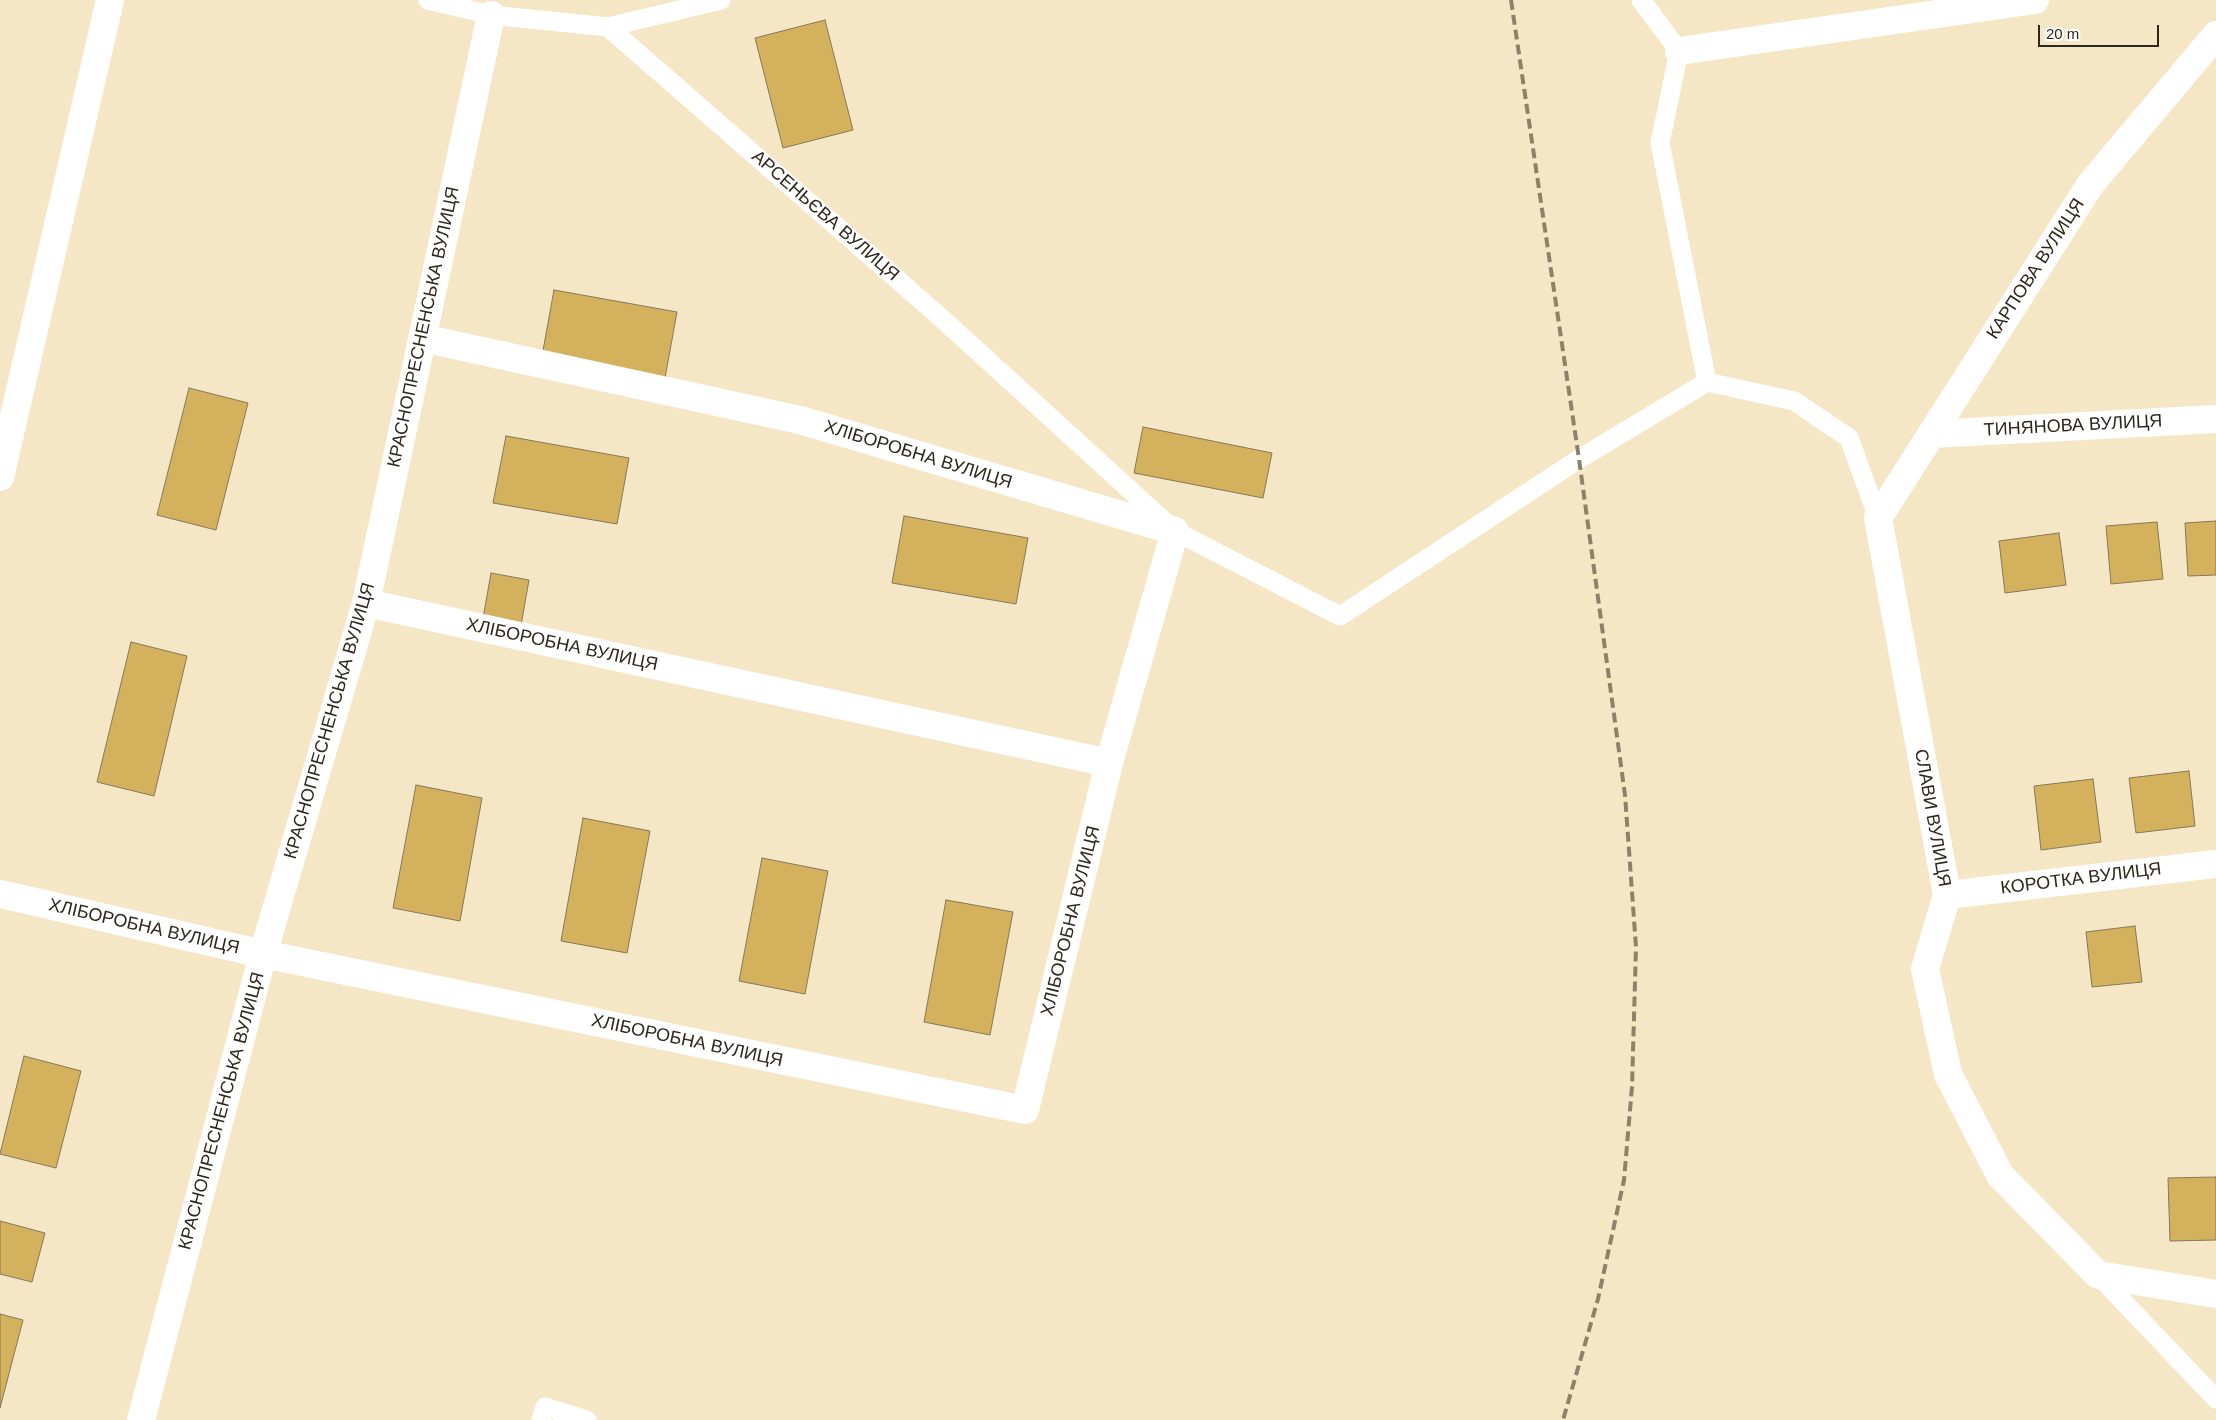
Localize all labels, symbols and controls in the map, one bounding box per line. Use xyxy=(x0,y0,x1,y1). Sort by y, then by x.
scale bar xyxy=(2041,15,2162,47)
text: 20 m xyxy=(2046,25,2079,42)
street label: АРСЕНЬЄВА ВУЛИЦЯ xyxy=(747,146,903,286)
street label: КРАСНОПРЕСНЕНСЬКА ВУЛИЦЯ xyxy=(384,185,464,469)
street label: КАРПОВА ВУЛИЦЯ xyxy=(1983,195,2089,343)
street label: ТИНЯНОВА ВУЛИЦЯ xyxy=(1983,411,2163,441)
street label: ХЛІБОРОБНА ВУЛИЦЯ xyxy=(822,416,1014,494)
street label: КРАСНОПРЕСНЕНСЬКА ВУЛИЦЯ xyxy=(280,580,380,862)
street label: ХЛІБОРОБНА ВУЛИЦЯ xyxy=(464,614,660,676)
street label: СЛАВИ ВУЛИЦЯ xyxy=(1909,747,1955,889)
street label: ХЛІБОРОБНА ВУЛИЦЯ xyxy=(1037,824,1105,1018)
street label: КОРОТКА ВУЛИЦЯ xyxy=(1999,858,2163,900)
street label: ХЛІБОРОБНА ВУЛИЦЯ xyxy=(46,895,242,959)
street label: КРАСНОПРЕСНЕНСЬКА ВУЛИЦЯ xyxy=(174,970,270,1252)
street label: ХЛІБОРОБНА ВУЛИЦЯ xyxy=(589,1010,785,1072)

